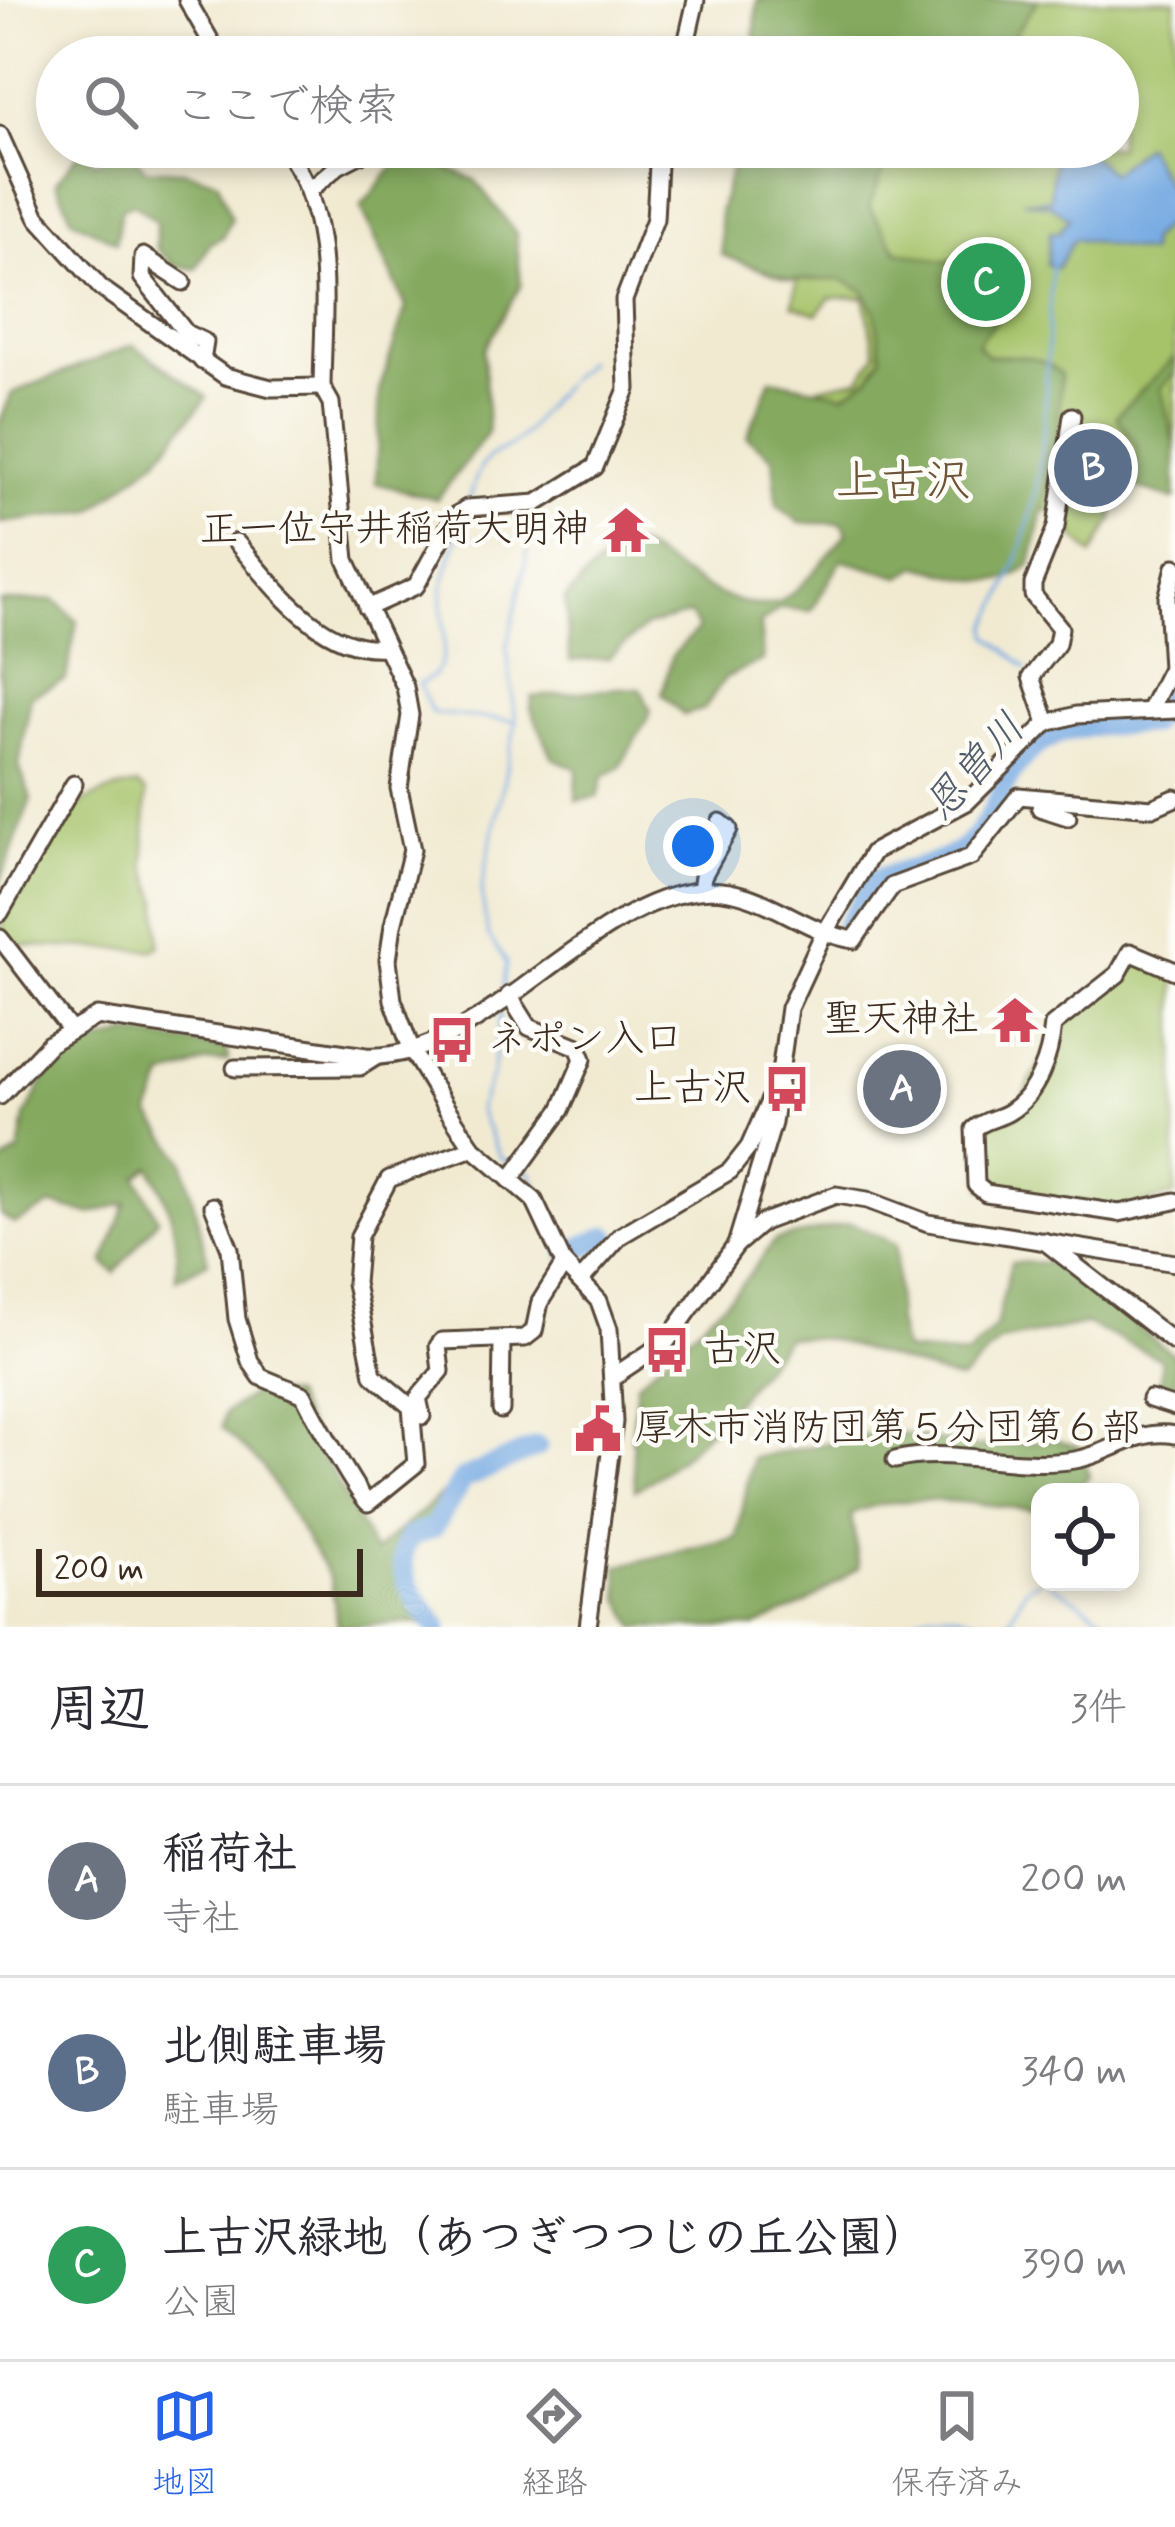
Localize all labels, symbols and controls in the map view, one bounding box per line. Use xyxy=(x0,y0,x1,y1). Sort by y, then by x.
search box xyxy=(36,36,1139,168)
icon: search xyxy=(78,69,144,135)
text: ここで検索 xyxy=(174,78,399,137)
pin: C xyxy=(947,237,1025,327)
pin: B xyxy=(1054,423,1132,513)
district label: 上古沢 xyxy=(835,453,971,512)
place label: 正一位守井稲荷大明神 xyxy=(200,505,590,556)
temple icon: 正一位守井稲荷大明神 xyxy=(601,505,651,555)
water label: 恩曽川 xyxy=(913,703,1039,833)
your location xyxy=(663,816,723,876)
place label: 聖天神社 xyxy=(823,995,979,1046)
temple icon: 聖天神社 xyxy=(990,995,1040,1045)
bus stop icon: ネポン入口 xyxy=(427,1015,477,1065)
place label: ネポン入口 xyxy=(488,1015,683,1066)
pin: A xyxy=(863,1044,941,1134)
place label: 上古沢 xyxy=(634,1064,751,1115)
bus stop icon: 上古沢 xyxy=(762,1064,812,1114)
bus stop icon: 古沢 xyxy=(642,1325,692,1375)
place label: 古沢 xyxy=(703,1325,781,1376)
public building icon: 厚木市消防団第５分団第６部 xyxy=(573,1404,623,1454)
place label: 厚木市消防団第５分団第６部 xyxy=(634,1404,1141,1455)
map controls xyxy=(1031,1483,1139,1591)
button: locate xyxy=(1031,1483,1139,1591)
scale bar xyxy=(36,1543,363,1596)
text: 200 m xyxy=(54,1548,144,1592)
text: 周辺 xyxy=(48,1678,150,1744)
text: 3件 xyxy=(1070,1684,1127,1735)
text: 稲荷社 xyxy=(162,1826,297,1885)
text: A xyxy=(74,1855,100,1906)
text: 200 m xyxy=(1021,1855,1127,1906)
text: 寺社 xyxy=(162,1894,240,1945)
text: 北側駐車場 xyxy=(162,2018,387,2077)
text: B xyxy=(75,2047,99,2098)
text: 340 m xyxy=(1021,2047,1127,2098)
text: 駐車場 xyxy=(162,2086,279,2137)
text: 上古沢緑地（あつぎつつじの丘公園） xyxy=(162,2210,928,2269)
text: C xyxy=(73,2239,101,2290)
text: 390 m xyxy=(1021,2239,1127,2290)
text: 公園 xyxy=(162,2278,240,2329)
tab: 地図 xyxy=(152,2383,218,2506)
tab: 経路 xyxy=(521,2383,587,2506)
tab: 保存済み xyxy=(891,2383,1023,2506)

